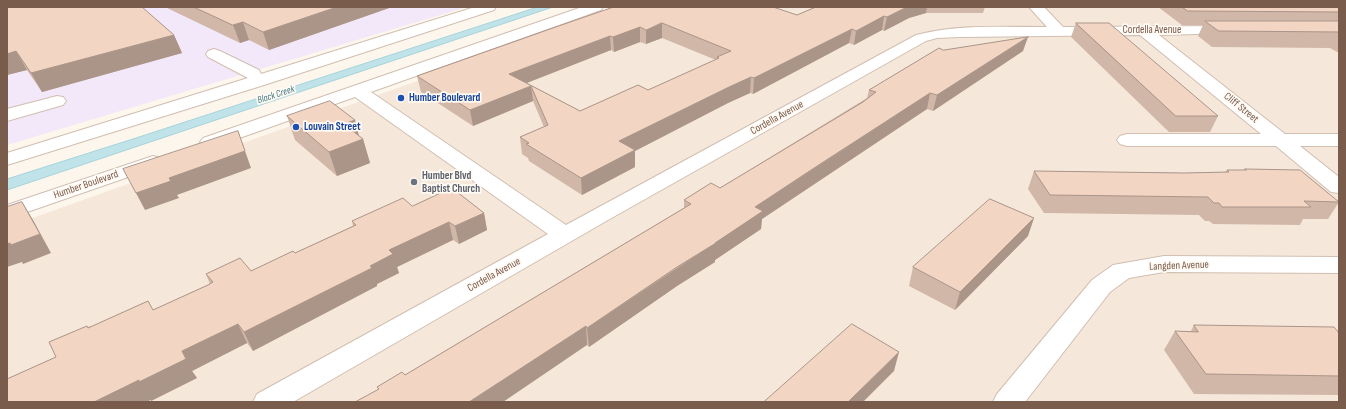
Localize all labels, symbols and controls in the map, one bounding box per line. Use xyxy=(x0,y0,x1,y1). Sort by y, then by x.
street label: Cordella Avenue xyxy=(1123,23,1181,37)
water label: Black Creek xyxy=(256,83,296,107)
street label: Cliff Street xyxy=(1221,90,1261,126)
place label: Humber Boulevard xyxy=(409,91,480,105)
marker: Humber Boulevard xyxy=(396,93,406,103)
street label: Cordella Avenue xyxy=(748,98,806,138)
place label: Louvain Street xyxy=(304,120,361,134)
marker: Louvain Street xyxy=(291,122,301,132)
street label: Humber Boulevard xyxy=(52,168,120,202)
place label: Humber Blvd Baptist Church xyxy=(422,169,480,195)
marker: Humber Blvd Baptist Church xyxy=(409,177,419,187)
street label: Cordella Avenue xyxy=(465,255,523,295)
street label: Langden Avenue xyxy=(1149,258,1209,274)

